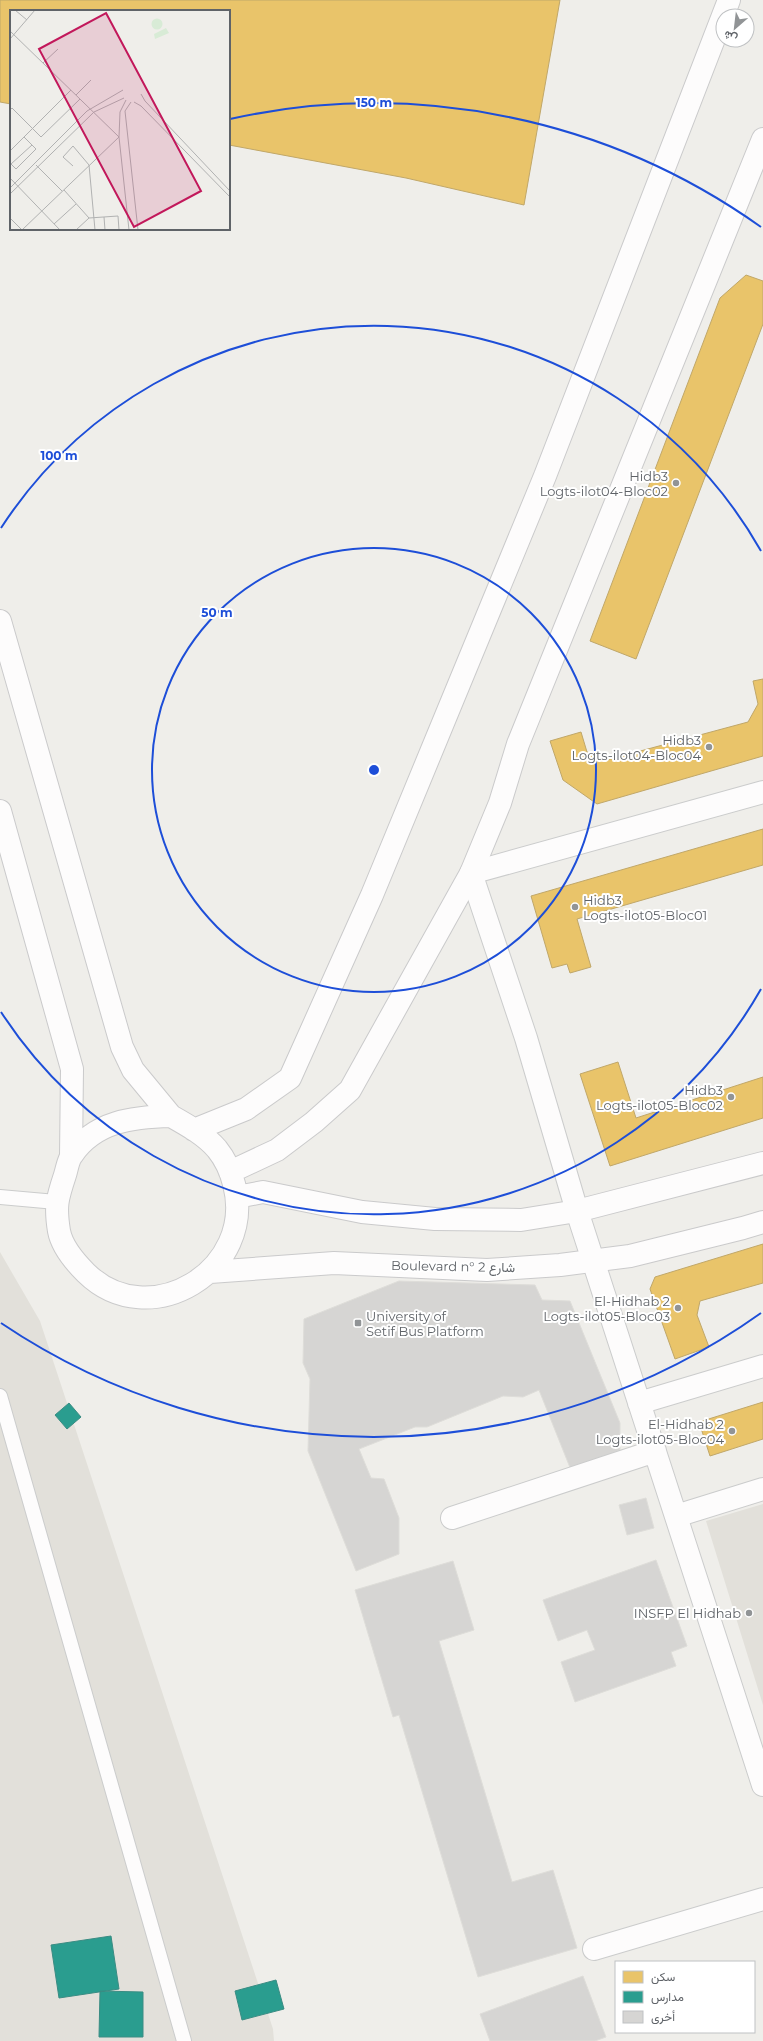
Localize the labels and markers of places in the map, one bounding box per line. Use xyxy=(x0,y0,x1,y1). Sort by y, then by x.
place label: Hidb3 Logts-ilot04-Bloc02 xyxy=(540,468,668,499)
marker: Hidb3 Logts-ilot04-Bloc02 xyxy=(671,478,681,488)
place label: Hidb3 Logts-ilot04-Bloc04 xyxy=(571,732,701,763)
marker: Hidb3 Logts-ilot04-Bloc04 xyxy=(704,742,714,752)
centre of rings xyxy=(367,763,381,777)
place label: Hidb3 Logts-ilot05-Bloc01 xyxy=(583,892,707,923)
marker: Hidb3 Logts-ilot05-Bloc01 xyxy=(570,902,580,912)
place label: Hidb3 Logts-ilot05-Bloc02 xyxy=(596,1082,723,1113)
marker: Hidb3 Logts-ilot05-Bloc02 xyxy=(726,1092,736,1102)
place label: El-Hidhab 2 Logts-ilot05-Bloc03 xyxy=(543,1293,670,1324)
marker: El-Hidhab 2 Logts-ilot05-Bloc03 xyxy=(673,1303,683,1313)
place label: University of Setif Bus Platform xyxy=(366,1308,484,1339)
marker: University of Setif Bus Platform xyxy=(353,1318,363,1328)
place label: El-Hidhab 2 Logts-ilot05-Bloc04 xyxy=(596,1416,724,1447)
marker: El-Hidhab 2 Logts-ilot05-Bloc04 xyxy=(727,1426,737,1436)
place label: INSFP El Hidhab xyxy=(634,1605,741,1621)
marker: INSFP El Hidhab xyxy=(744,1608,754,1618)

